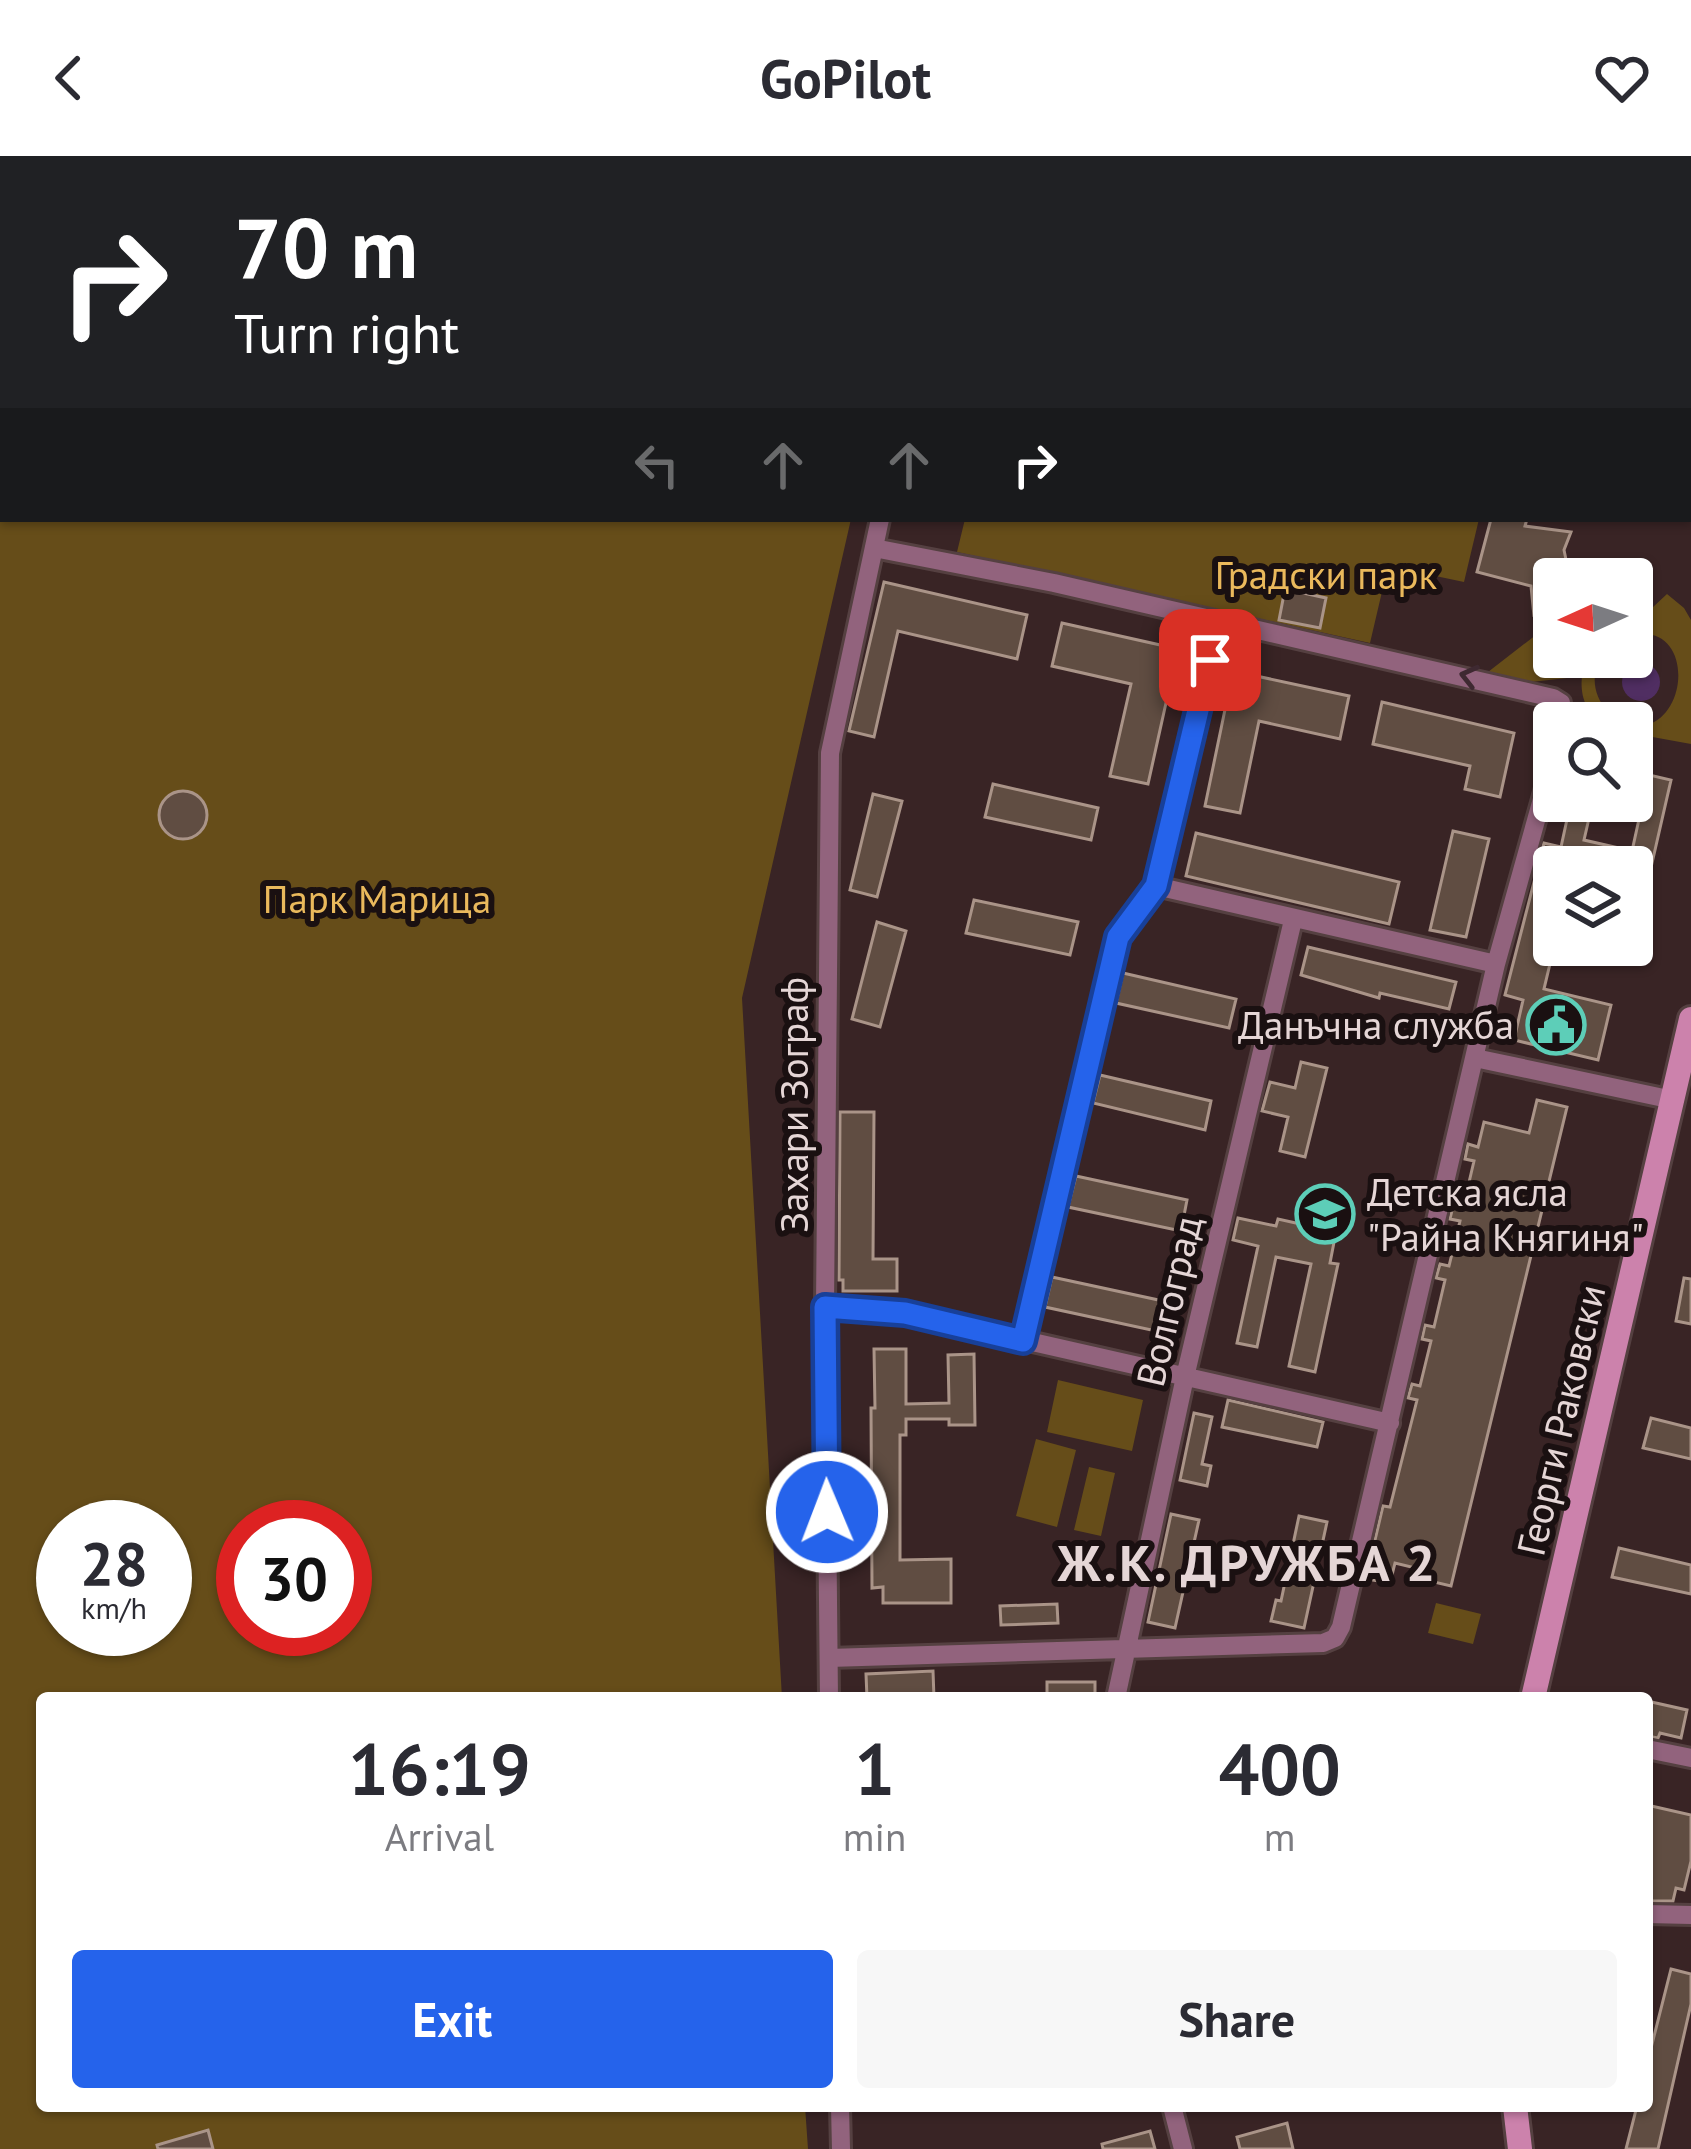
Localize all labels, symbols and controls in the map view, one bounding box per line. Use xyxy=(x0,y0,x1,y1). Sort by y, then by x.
text: GoPilot xyxy=(760,43,931,113)
icon: back xyxy=(36,45,102,111)
icon: heart xyxy=(1589,45,1655,111)
text: 70 m xyxy=(234,192,418,301)
icon: right xyxy=(36,204,192,360)
text: Turn right xyxy=(234,298,459,368)
icon: left xyxy=(624,432,690,498)
icon: ahead xyxy=(750,432,816,498)
icon: ahead xyxy=(876,432,942,498)
icon: right xyxy=(1002,432,1068,498)
park label: Градски парк xyxy=(1215,549,1438,600)
north arrow xyxy=(1533,558,1653,678)
map controls xyxy=(1533,558,1653,966)
pin xyxy=(1159,609,1261,711)
icon: arrive xyxy=(1177,627,1243,693)
one-way arrow xyxy=(1459,666,1479,691)
button: search xyxy=(1533,702,1653,822)
button: layers xyxy=(1533,846,1653,966)
park label: Парк Марица xyxy=(263,873,491,924)
street label: Захари Зограф xyxy=(768,977,819,1233)
public building icon: Данъчна служба xyxy=(1525,994,1587,1056)
place label: Данъчна служба xyxy=(1238,999,1514,1050)
place label: Детска ясла "Райна Княгиня" xyxy=(1367,1166,1644,1262)
school or university icon: Детска ясла "Райна Княгиня" xyxy=(1294,1183,1356,1245)
street label: Волгоград xyxy=(1124,1211,1213,1391)
street label: Георги Раковски xyxy=(1505,1280,1616,1560)
position arrow xyxy=(764,1449,890,1575)
speed limit sign: 30 xyxy=(216,1500,372,1656)
text: 28 xyxy=(80,1524,148,1602)
district label: Ж.К. ДРУЖБА 2 xyxy=(1057,1529,1438,1595)
text: km/h xyxy=(81,1588,147,1627)
text: 16:19 xyxy=(348,1722,531,1815)
text: 1 xyxy=(854,1722,895,1815)
text: 400 xyxy=(1218,1722,1341,1815)
text: Arrival xyxy=(385,1811,494,1862)
text: min xyxy=(843,1811,906,1862)
text: m xyxy=(1264,1811,1295,1862)
button: Exit xyxy=(72,1950,833,2088)
button: Share xyxy=(857,1950,1617,2088)

